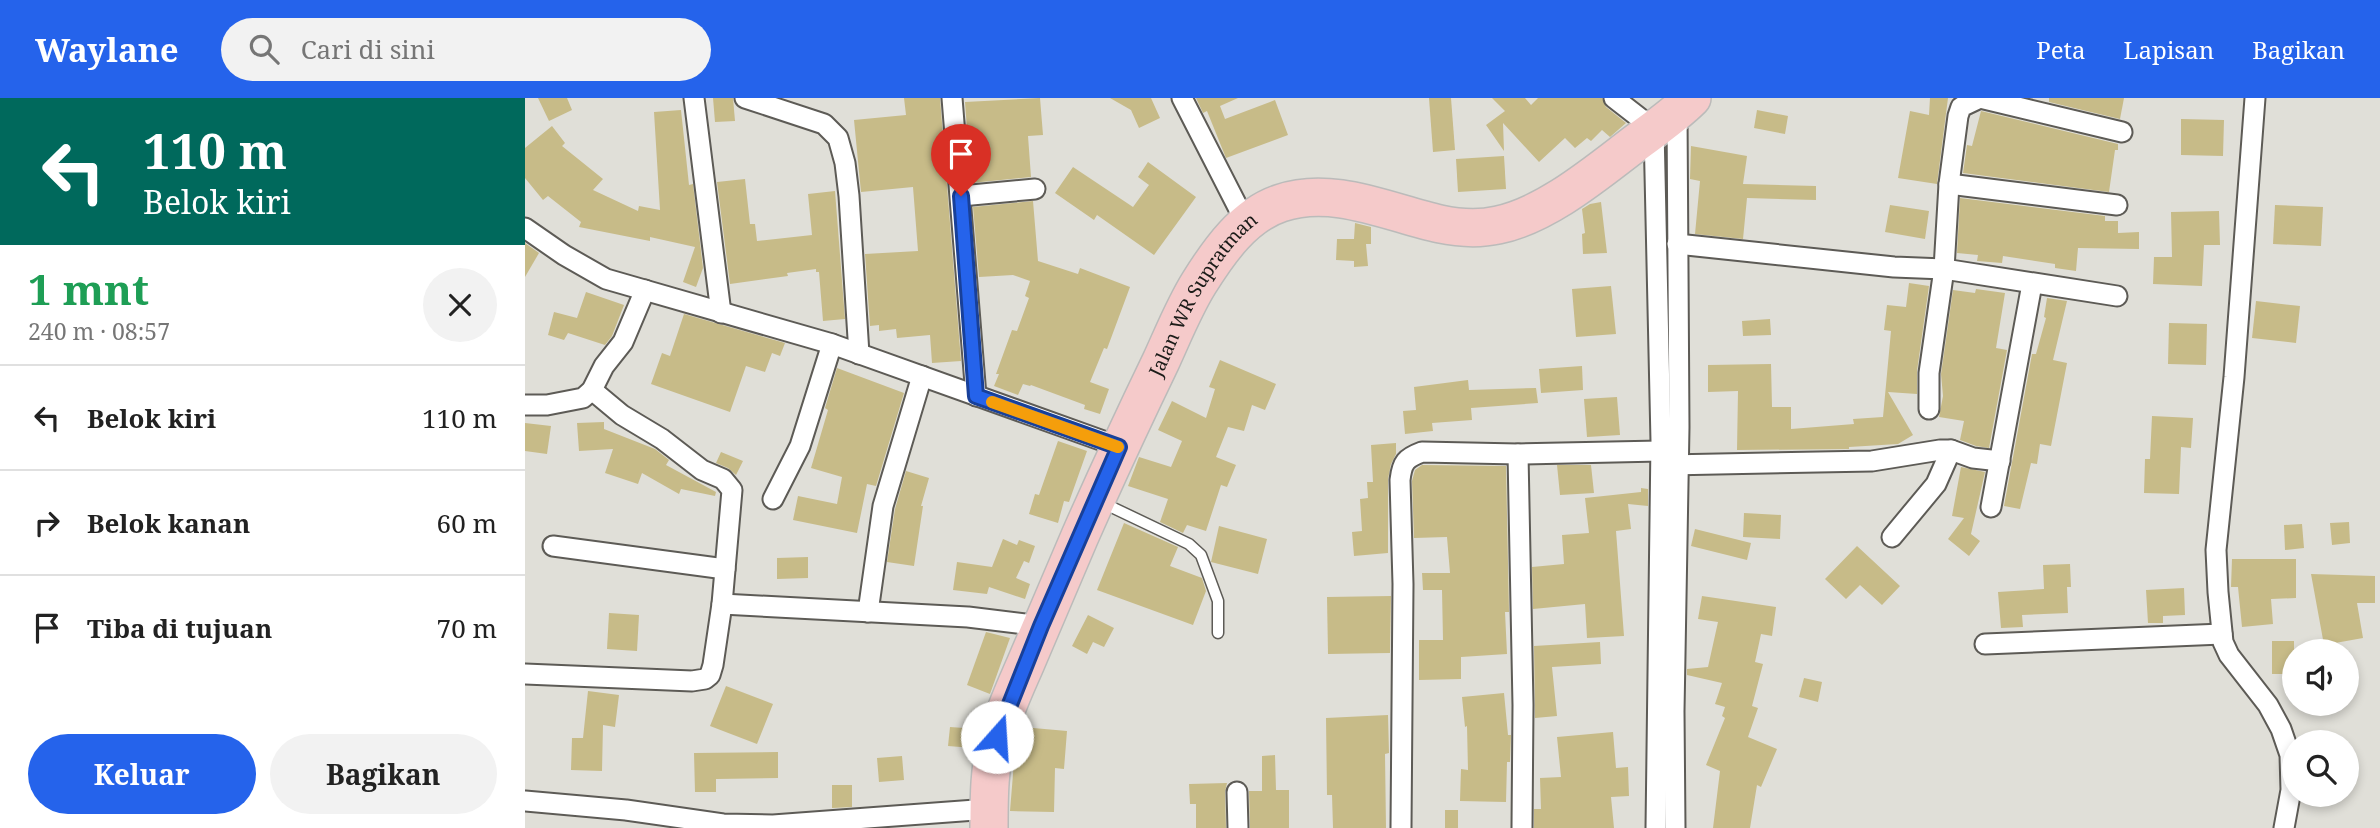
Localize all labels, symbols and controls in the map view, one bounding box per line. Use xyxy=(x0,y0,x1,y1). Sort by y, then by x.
search box xyxy=(221,18,711,81)
text: Waylane xyxy=(35,27,179,72)
icon: search xyxy=(245,30,283,68)
text: Cari di sini xyxy=(301,31,435,67)
text: Peta xyxy=(2036,33,2085,66)
text: Lapisan xyxy=(2123,33,2214,66)
text: Bagikan xyxy=(2252,33,2345,66)
text: 110 m xyxy=(143,117,287,183)
pin xyxy=(931,124,991,196)
icon: left xyxy=(28,126,119,217)
icon: arrive xyxy=(942,135,980,173)
text: Belok kiri xyxy=(143,180,291,223)
street label: Jalan WR Supratman xyxy=(1142,206,1263,382)
text: 1 mnt xyxy=(28,260,149,317)
button: close xyxy=(423,268,497,342)
text: 240 m · 08:57 xyxy=(28,315,170,347)
icon: left xyxy=(28,399,66,437)
text: Belok kiri xyxy=(87,400,216,436)
text: 110 m xyxy=(422,400,497,436)
icon: right xyxy=(28,504,66,542)
text: Belok kanan xyxy=(87,505,250,541)
text: 60 m xyxy=(437,505,497,541)
icon: arrive xyxy=(28,609,66,647)
text: Tiba di tujuan xyxy=(87,610,272,646)
text: 70 m xyxy=(437,610,497,646)
map controls xyxy=(2282,639,2359,807)
button: sound xyxy=(2282,639,2359,716)
position arrow xyxy=(960,700,1034,774)
button: search xyxy=(2282,730,2359,807)
button: Keluar xyxy=(28,734,256,814)
button: Bagikan xyxy=(270,734,497,814)

